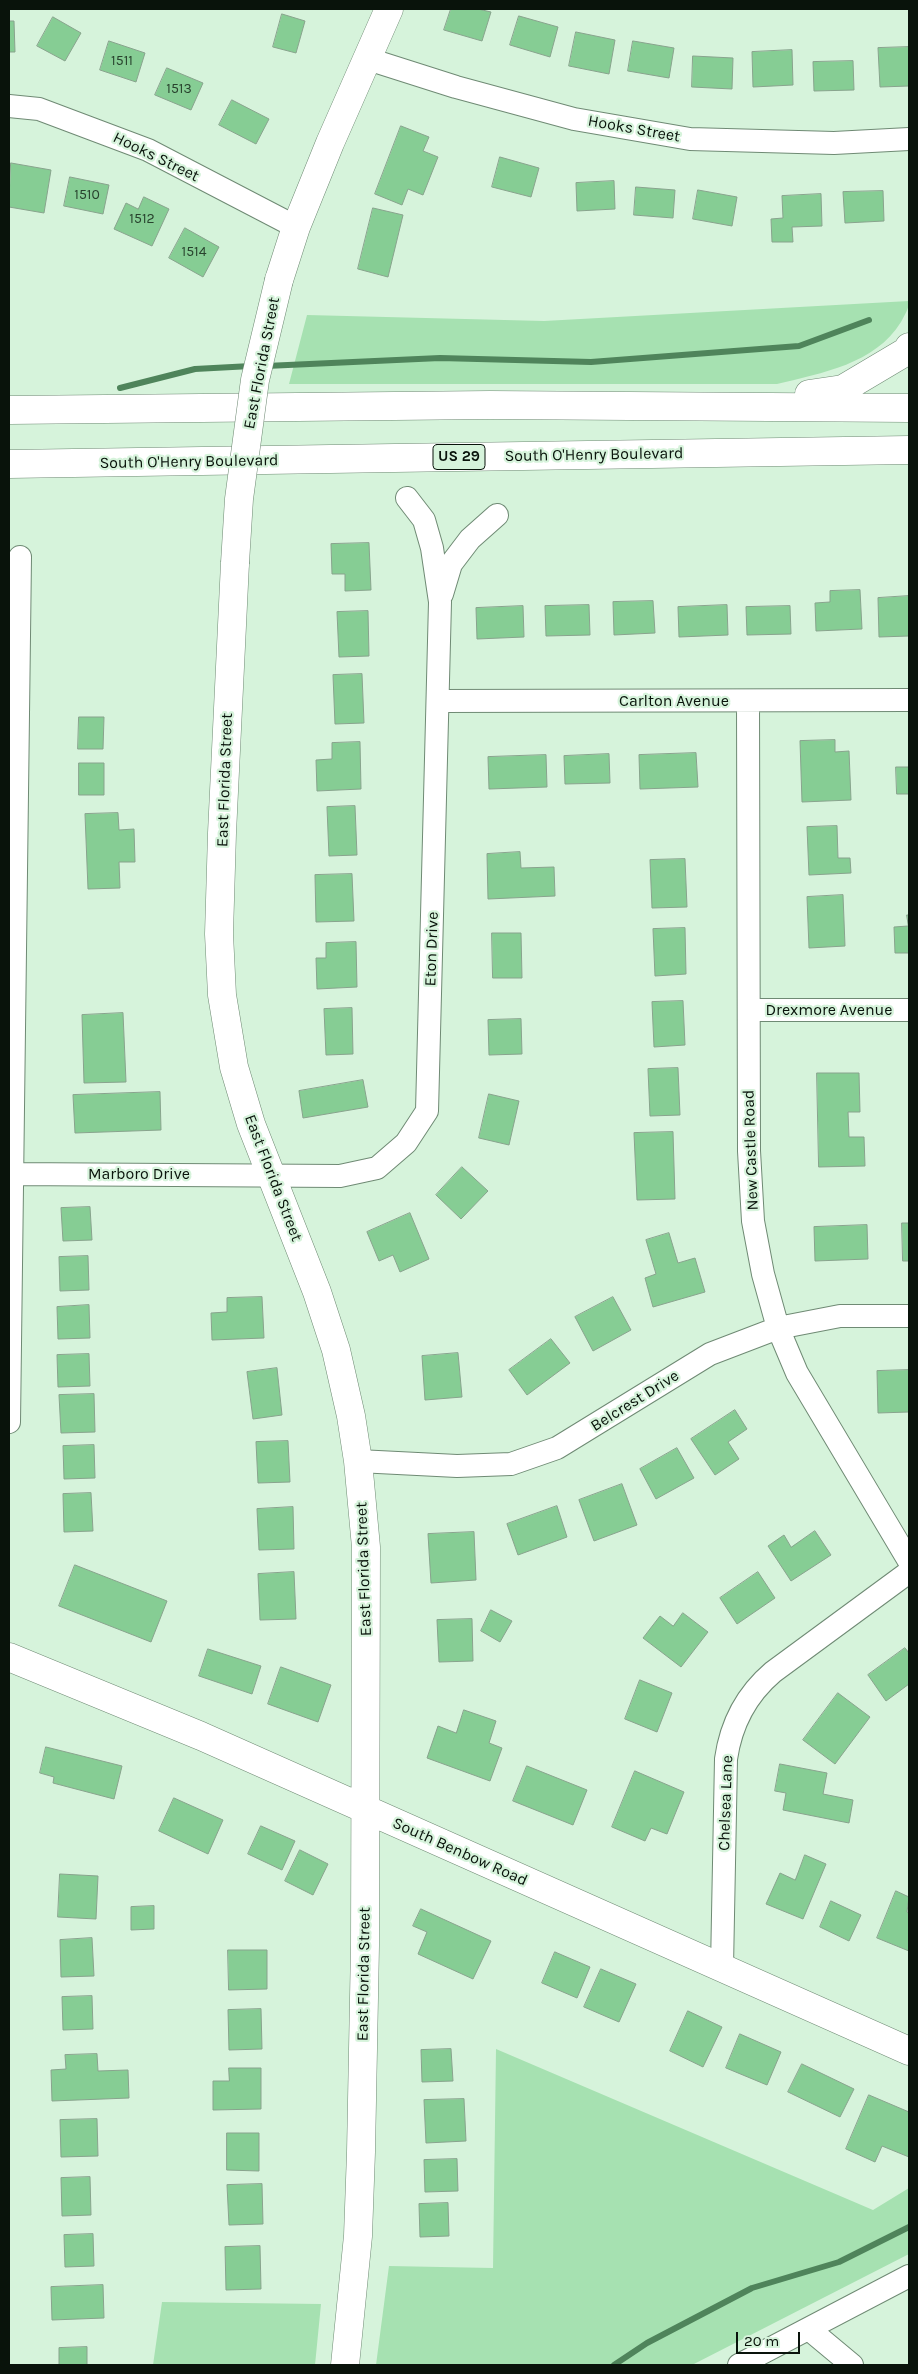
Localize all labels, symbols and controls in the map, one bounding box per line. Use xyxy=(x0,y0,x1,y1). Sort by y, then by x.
house number: 1511 xyxy=(111,53,133,69)
house number: 1513 xyxy=(166,81,192,97)
street label: Hooks Street xyxy=(586,111,682,147)
street label: Hooks Street xyxy=(110,128,202,186)
house number: 1510 xyxy=(74,187,100,203)
house number: 1512 xyxy=(129,211,155,227)
house number: 1514 xyxy=(182,244,206,260)
street label: East Florida Street xyxy=(240,295,284,431)
road number: US 29 xyxy=(433,444,485,470)
street label: South O'Henry Boulevard xyxy=(504,444,684,466)
street label: South O'Henry Boulevard xyxy=(99,451,279,473)
street label: Carlton Avenue xyxy=(619,691,729,711)
street label: East Florida Street xyxy=(213,713,237,847)
street label: Eton Drive xyxy=(421,911,443,987)
street label: Drexmore Avenue xyxy=(766,1000,892,1020)
street label: New Castle Road xyxy=(739,1089,763,1211)
street label: East Florida Street xyxy=(240,1112,306,1244)
street label: Marboro Drive xyxy=(88,1164,190,1184)
street label: Belcrest Drive xyxy=(587,1366,683,1436)
street label: East Florida Street xyxy=(352,1502,376,1636)
street label: Chelsea Lane xyxy=(715,1755,737,1851)
street label: South Benbow Road xyxy=(389,1814,531,1890)
street label: East Florida Street xyxy=(353,1907,375,2041)
scale bar xyxy=(738,2322,802,2354)
text: 20 m xyxy=(744,2332,779,2350)

